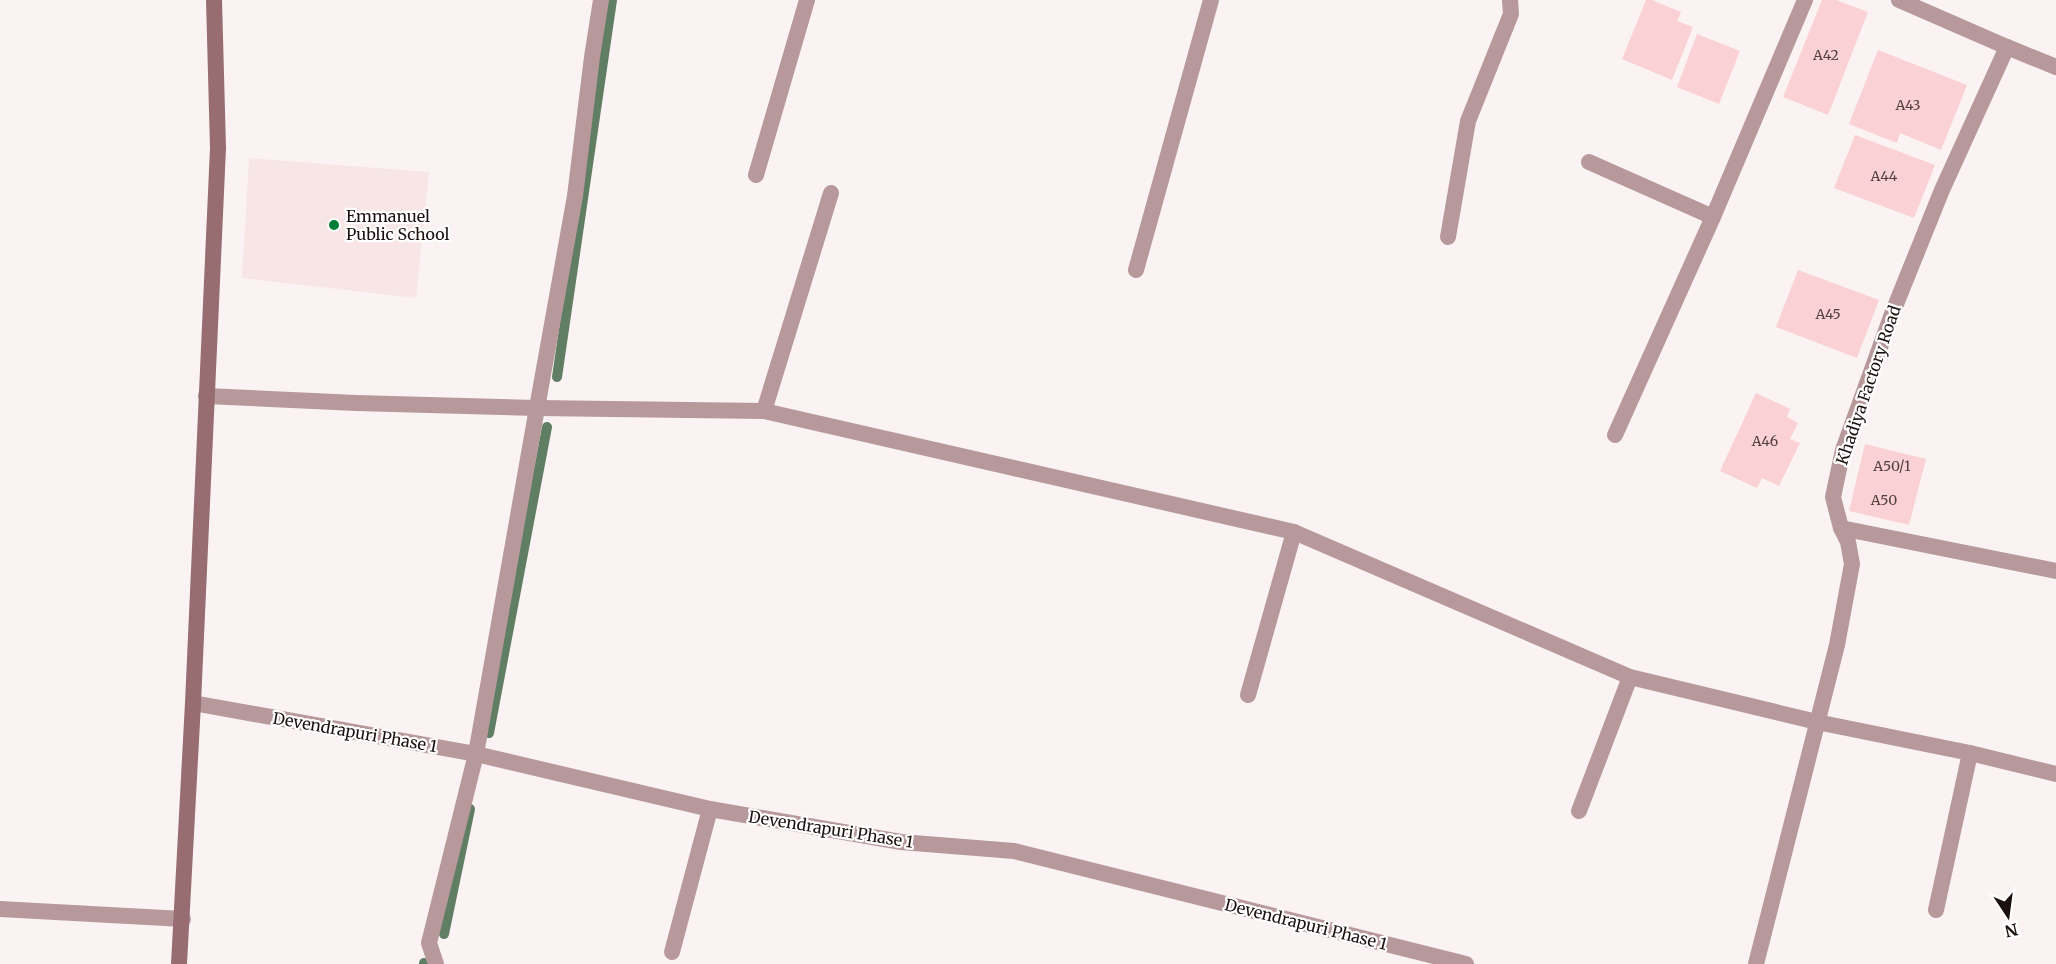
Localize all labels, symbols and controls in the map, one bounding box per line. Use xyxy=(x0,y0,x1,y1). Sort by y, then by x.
house number: A42 xyxy=(1812,46,1839,64)
house number: A43 xyxy=(1895,96,1921,114)
house number: A44 xyxy=(1870,167,1898,185)
place label: Emmanuel Public School xyxy=(346,206,450,244)
marker: Emmanuel Public School xyxy=(327,218,341,232)
street label: Khadiya Factory Road xyxy=(1831,302,1905,467)
house number: A45 xyxy=(1814,305,1841,323)
house number: A46 xyxy=(1751,432,1778,450)
house number: A50/1 xyxy=(1872,457,1911,475)
house number: A50 xyxy=(1870,491,1897,509)
street label: Devendrapuri Phase 1 xyxy=(271,708,439,756)
street label: Devendrapuri Phase 1 xyxy=(747,806,915,852)
north arrow xyxy=(1978,886,2038,946)
street label: Devendrapuri Phase 1 xyxy=(1223,894,1389,954)
text: N xyxy=(2003,919,2020,942)

